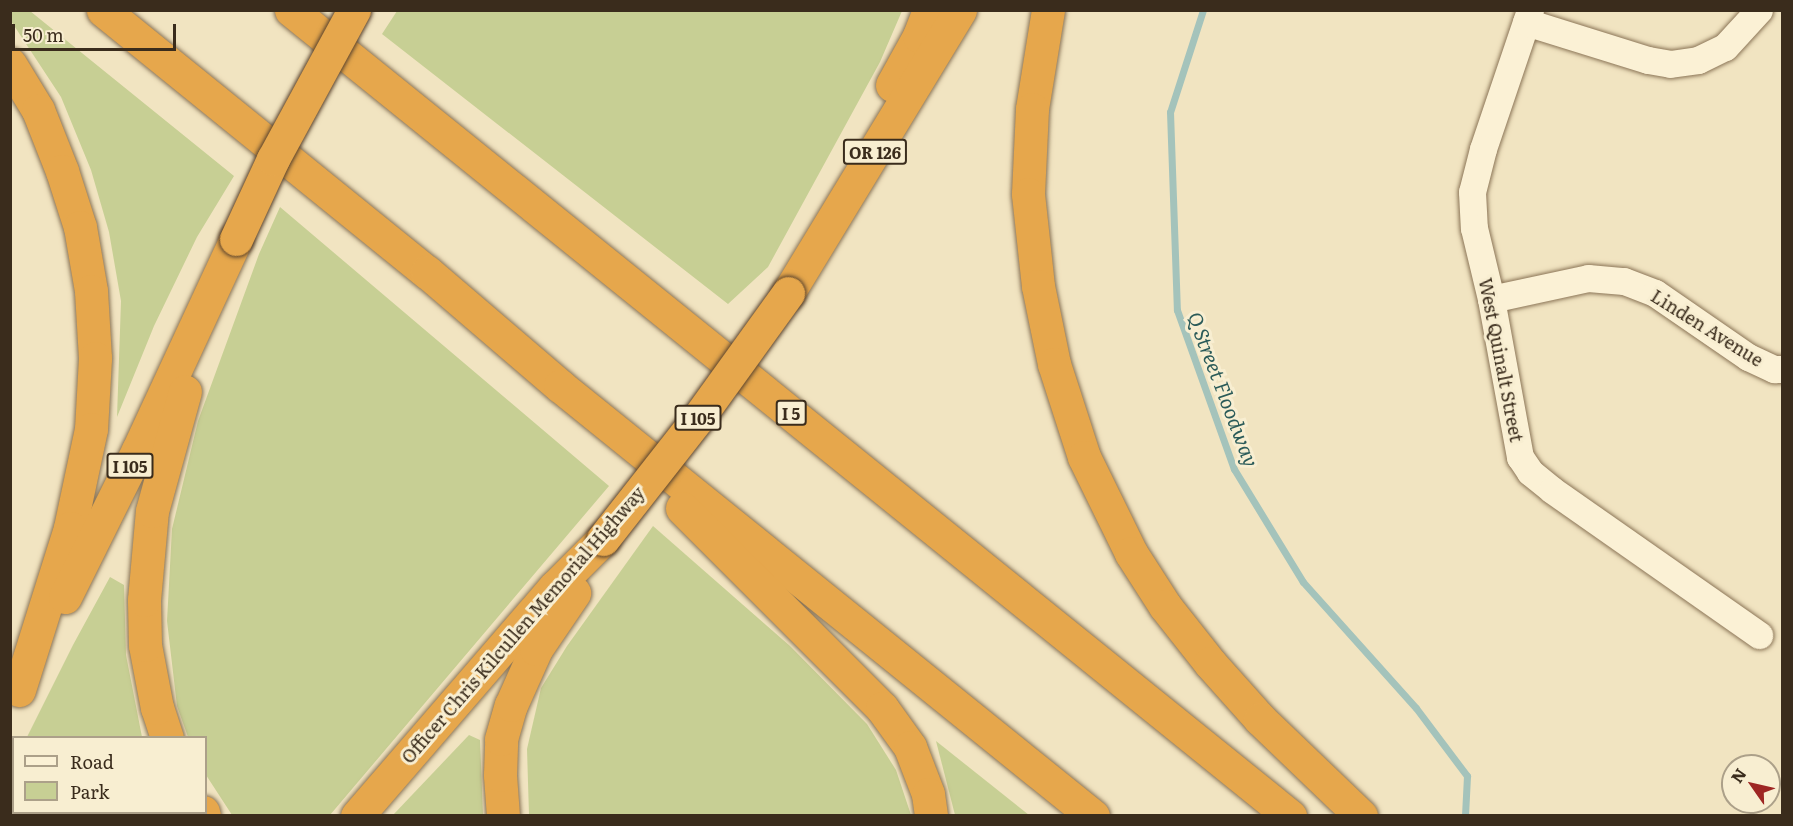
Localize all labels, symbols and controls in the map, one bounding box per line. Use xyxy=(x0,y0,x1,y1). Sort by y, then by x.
scale bar xyxy=(15,12,178,50)
text: 50 m xyxy=(23,21,64,48)
road number: OR 126 xyxy=(842,139,908,165)
street label: West Quinalt Street xyxy=(1474,276,1528,444)
street label: Linden Avenue xyxy=(1647,285,1767,371)
water label: Q Street Floodway xyxy=(1183,308,1265,470)
road number: I 5 xyxy=(774,400,808,426)
road number: I 105 xyxy=(674,405,722,431)
road number: I 105 xyxy=(106,453,154,479)
street label: Officer Chris Kilcullen Memorial Highway xyxy=(397,482,649,768)
legend xyxy=(12,736,207,814)
text: Road xyxy=(70,748,114,775)
north arrow xyxy=(1721,754,1781,814)
text: N xyxy=(1724,763,1751,787)
text: Park xyxy=(70,778,109,805)

